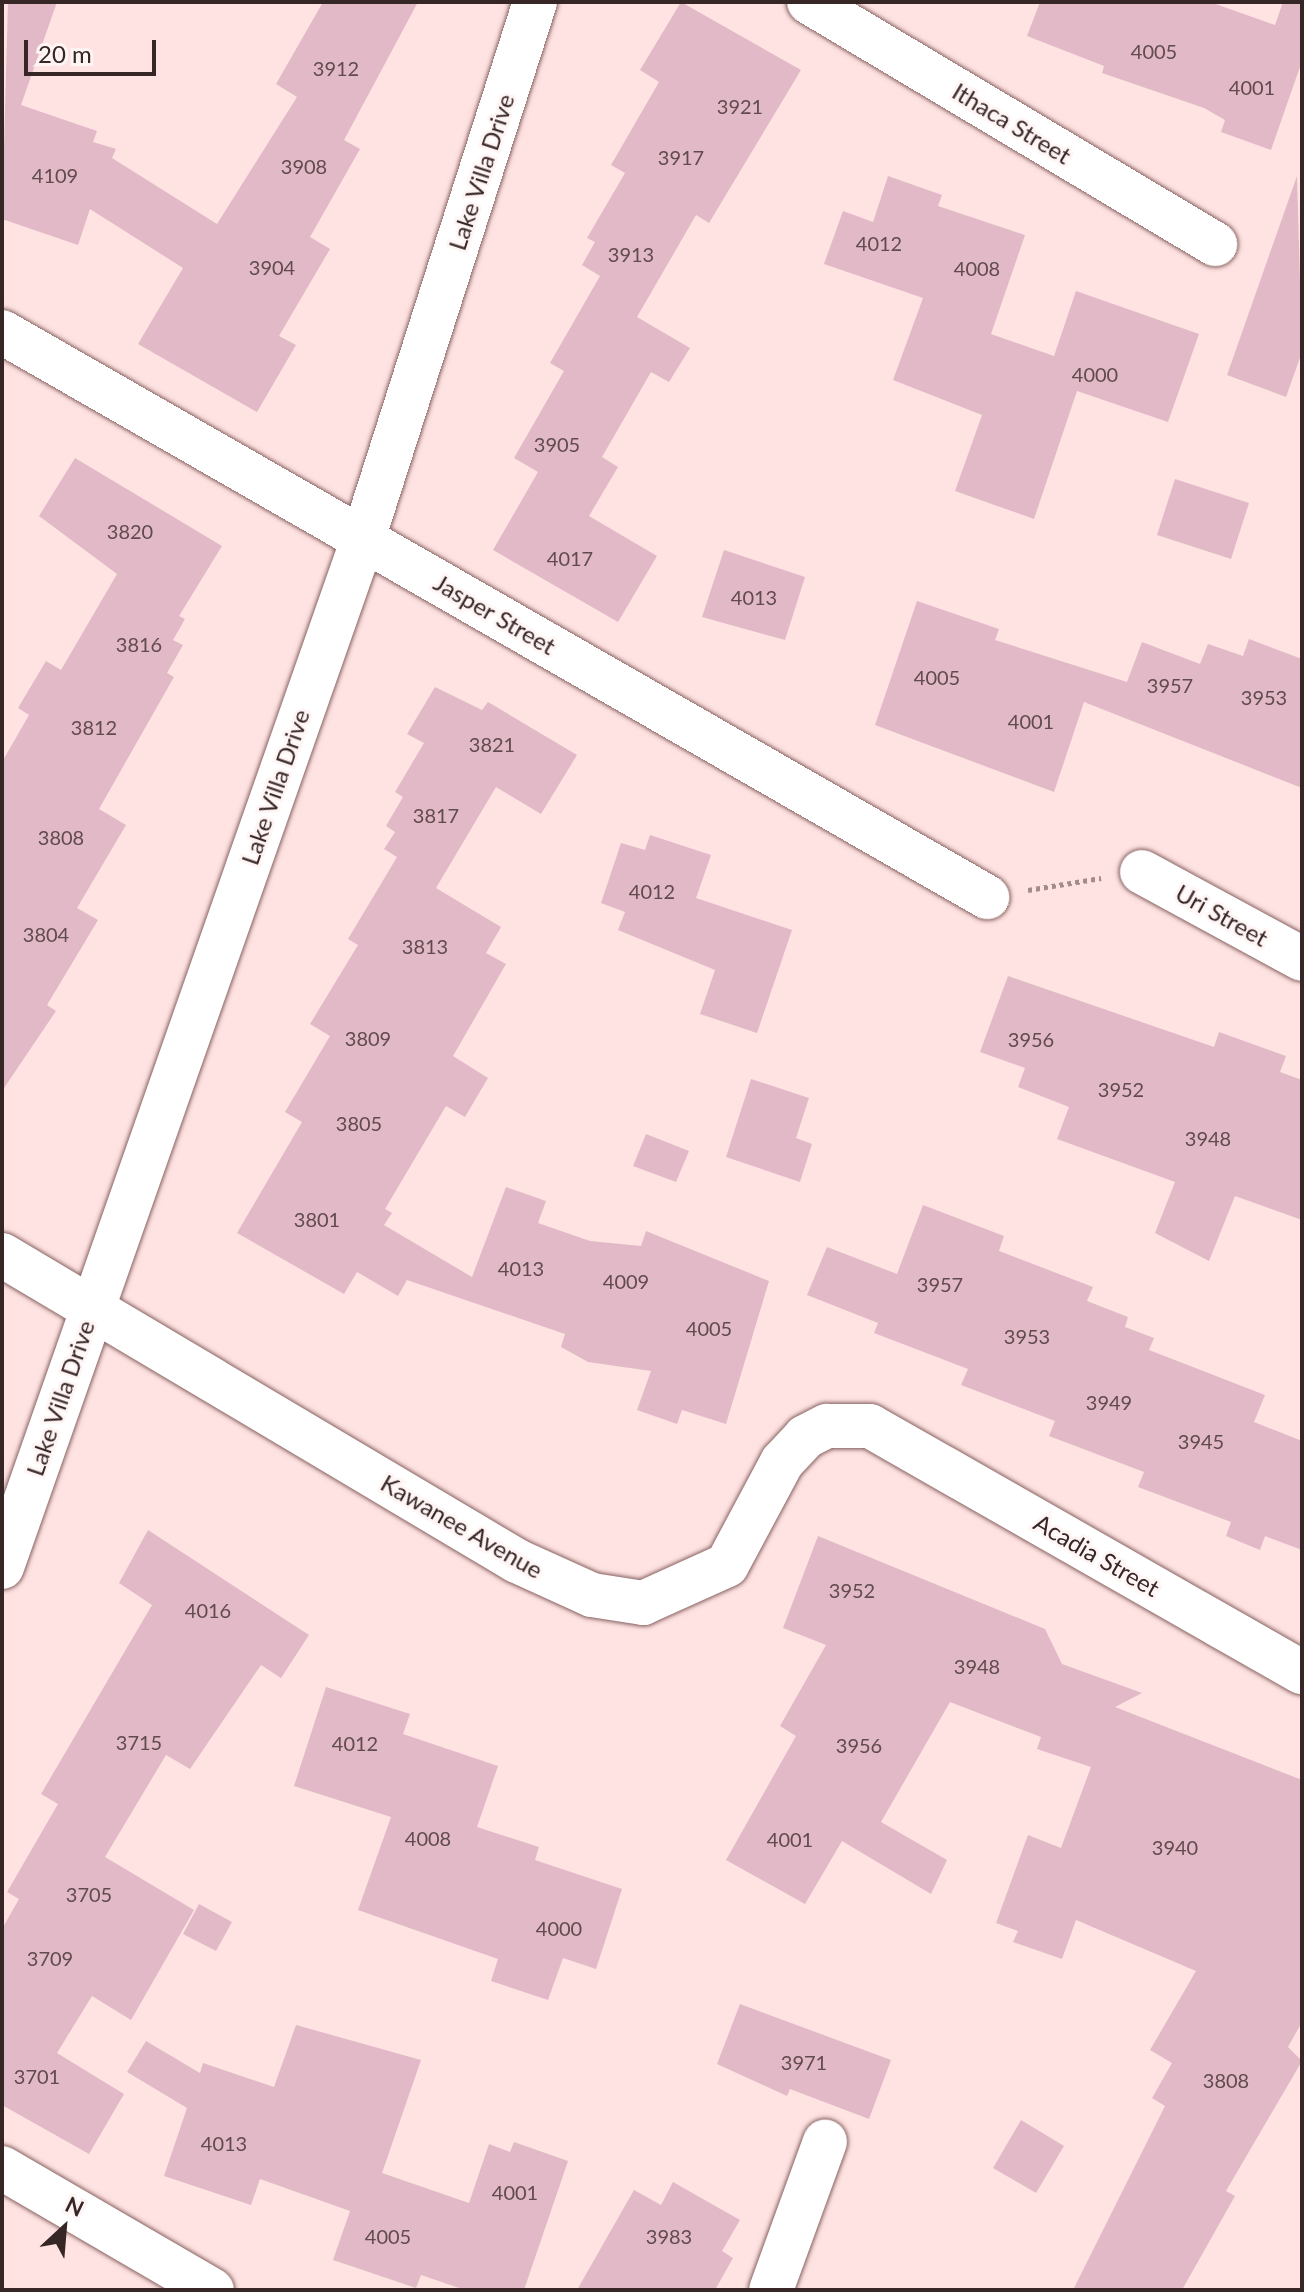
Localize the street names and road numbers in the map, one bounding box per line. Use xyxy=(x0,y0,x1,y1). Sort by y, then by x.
street label: Ithaca Street xyxy=(948,76,1076,170)
street label: Lake Villa Drive xyxy=(442,90,520,254)
street label: Jasper Street xyxy=(429,567,561,661)
street label: Lake Villa Drive xyxy=(235,705,315,869)
street label: Uri Street xyxy=(1171,878,1273,952)
street label: Lake Villa Drive xyxy=(20,1316,100,1480)
street label: Kawanee Avenue xyxy=(376,1468,548,1584)
street label: Acadia Street xyxy=(1029,1508,1165,1602)

